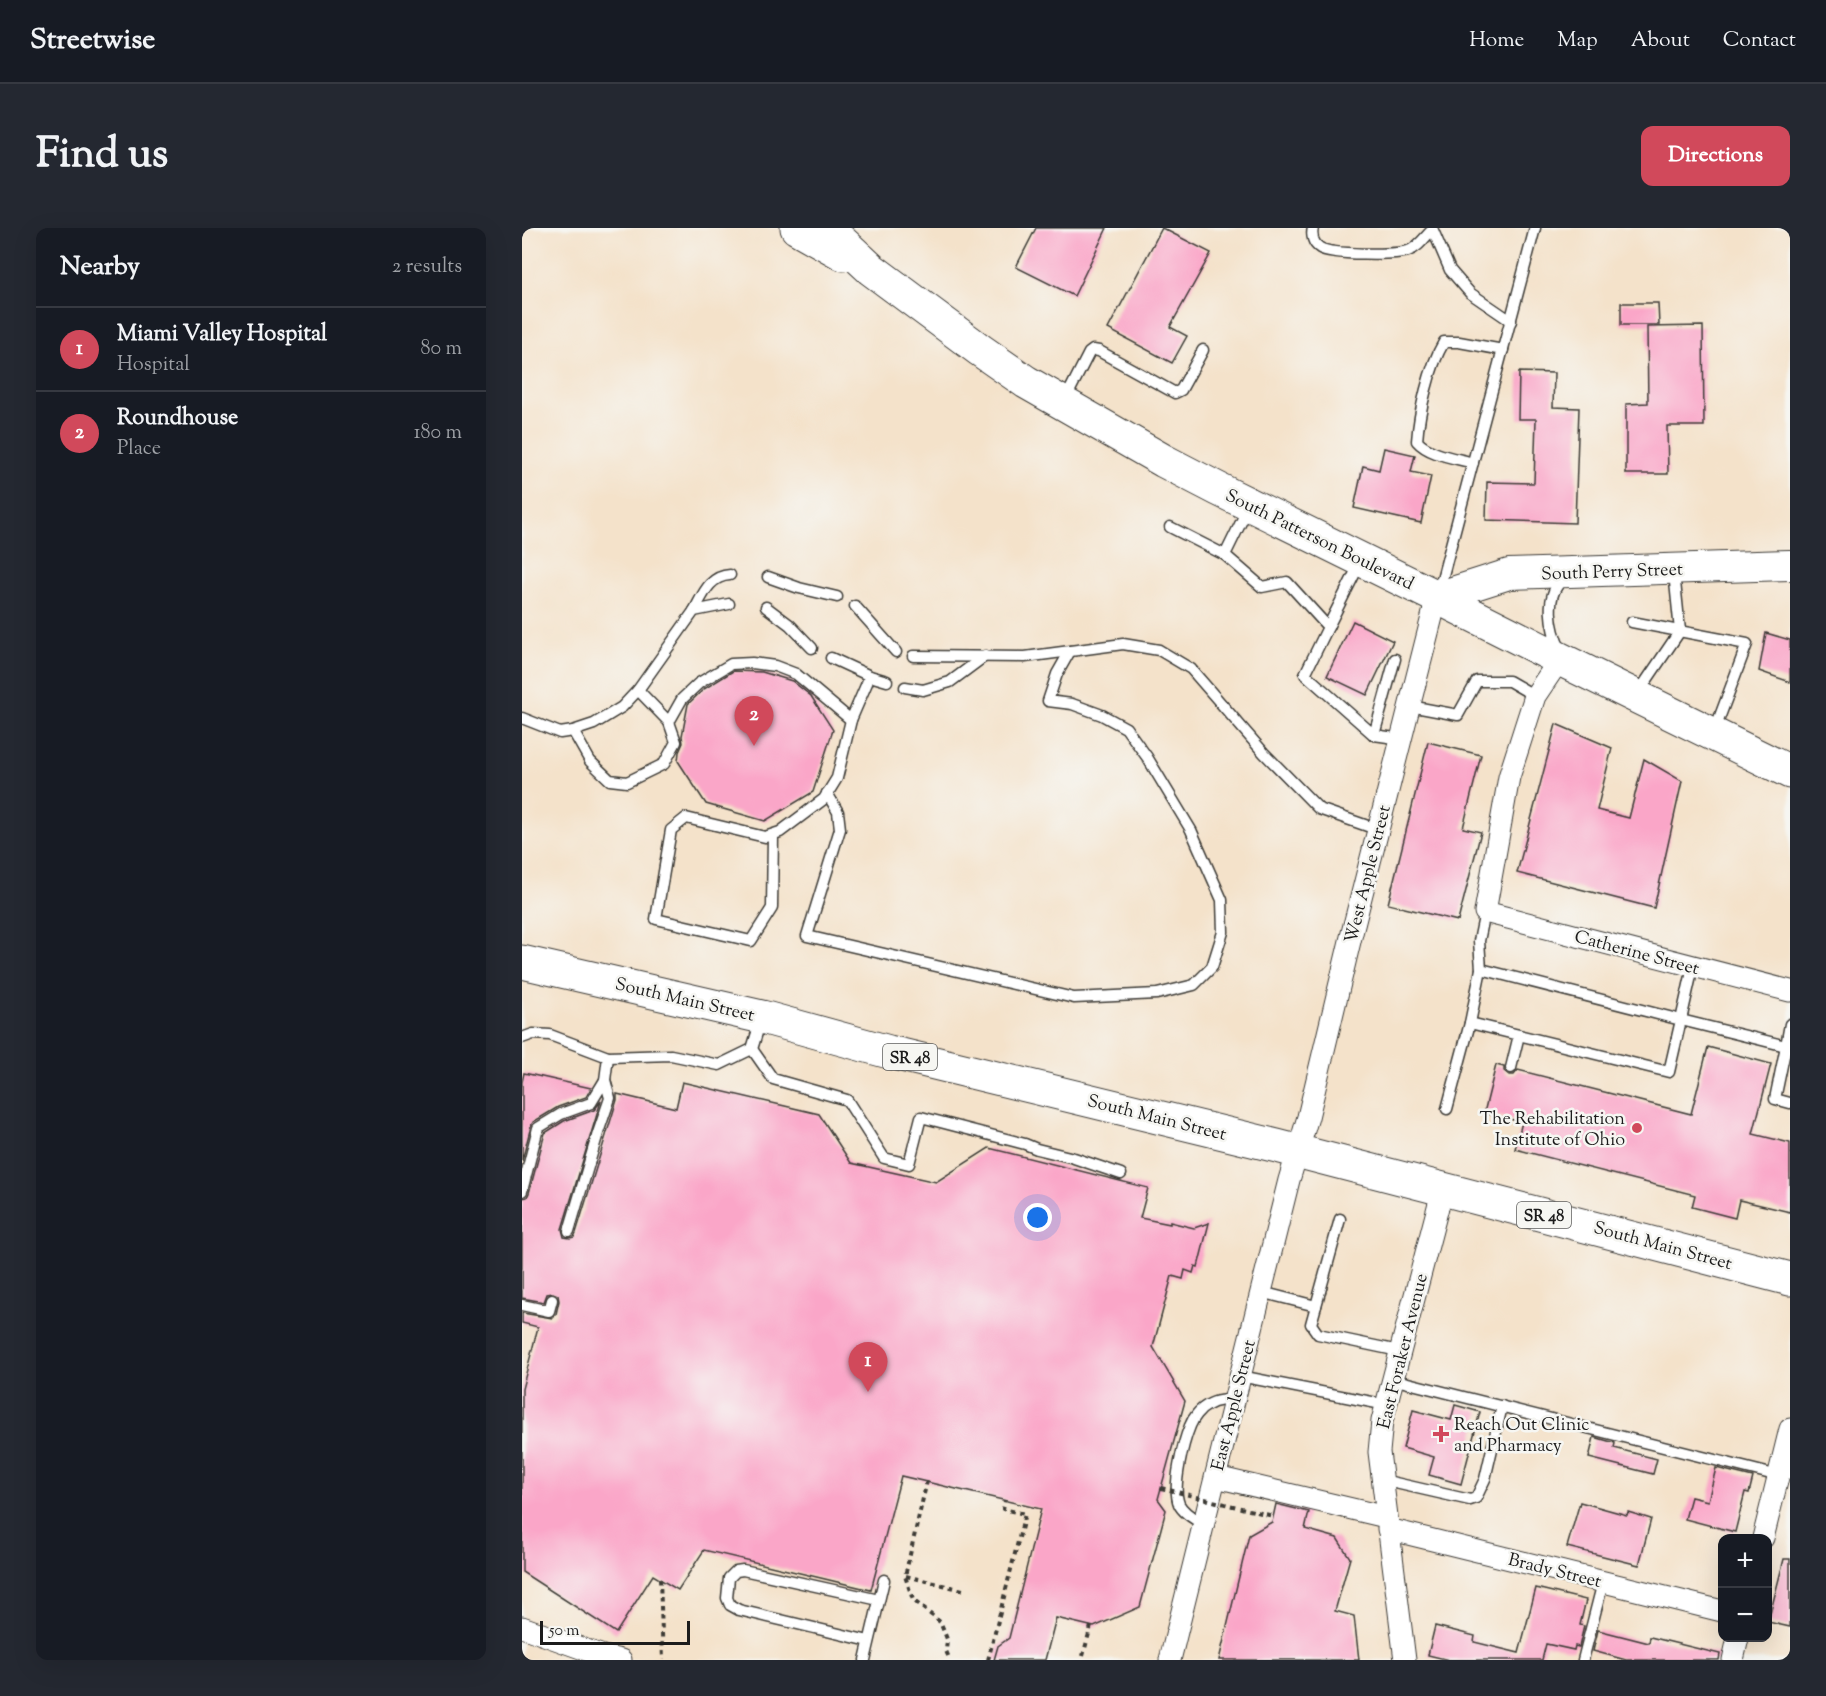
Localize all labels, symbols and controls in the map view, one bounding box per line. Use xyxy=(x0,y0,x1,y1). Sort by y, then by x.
text: Streetwise xyxy=(30,21,155,61)
text: Home xyxy=(1469,26,1524,56)
text: Map xyxy=(1557,26,1598,56)
text: About xyxy=(1631,26,1690,56)
text: Contact xyxy=(1723,26,1796,56)
text: Find us xyxy=(36,126,168,186)
button: Directions xyxy=(1641,126,1790,186)
text: Nearby xyxy=(60,249,140,286)
text: 2 results xyxy=(392,253,462,282)
text: Miami Valley Hospital xyxy=(117,319,327,351)
text: 1 xyxy=(76,335,83,364)
text: 80 m xyxy=(421,335,462,364)
text: Hospital xyxy=(117,351,190,380)
text: Roundhouse xyxy=(117,403,238,435)
text: 2 xyxy=(75,419,84,448)
text: 180 m xyxy=(414,419,462,448)
text: Place xyxy=(117,435,161,464)
street label: South Patterson Boulevard xyxy=(1220,484,1418,598)
street label: South Perry Street xyxy=(1541,558,1684,588)
pin: 2 xyxy=(734,696,774,746)
street label: West Apple Street xyxy=(1339,803,1399,946)
street label: Catherine Street xyxy=(1571,925,1702,983)
street label: South Main Street xyxy=(612,972,757,1030)
road number: SR 48 xyxy=(883,1044,937,1070)
street label: South Main Street xyxy=(1084,1089,1229,1149)
place label: The Rehabilitation Institute of Ohio xyxy=(1479,1107,1625,1154)
marker: The Rehabilitation Institute of Ohio xyxy=(1630,1121,1644,1135)
road number: SR 48 xyxy=(1517,1202,1571,1228)
your location xyxy=(1023,1203,1052,1232)
street label: South Main Street xyxy=(1590,1216,1735,1278)
street label: East Foraker Avenue xyxy=(1372,1271,1436,1432)
street label: East Apple Street xyxy=(1206,1337,1264,1474)
pin: 1 xyxy=(848,1342,888,1392)
place label: Reach Out Clinic and Pharmacy xyxy=(1454,1413,1589,1460)
marker: Reach Out Clinic and Pharmacy xyxy=(1432,1425,1450,1443)
map controls xyxy=(1718,1534,1772,1642)
button: + xyxy=(1718,1534,1772,1588)
street label: Brady Street xyxy=(1505,1548,1604,1596)
button: − xyxy=(1718,1588,1772,1642)
scale bar xyxy=(540,1618,690,1646)
text: 50 m xyxy=(549,1620,580,1643)

